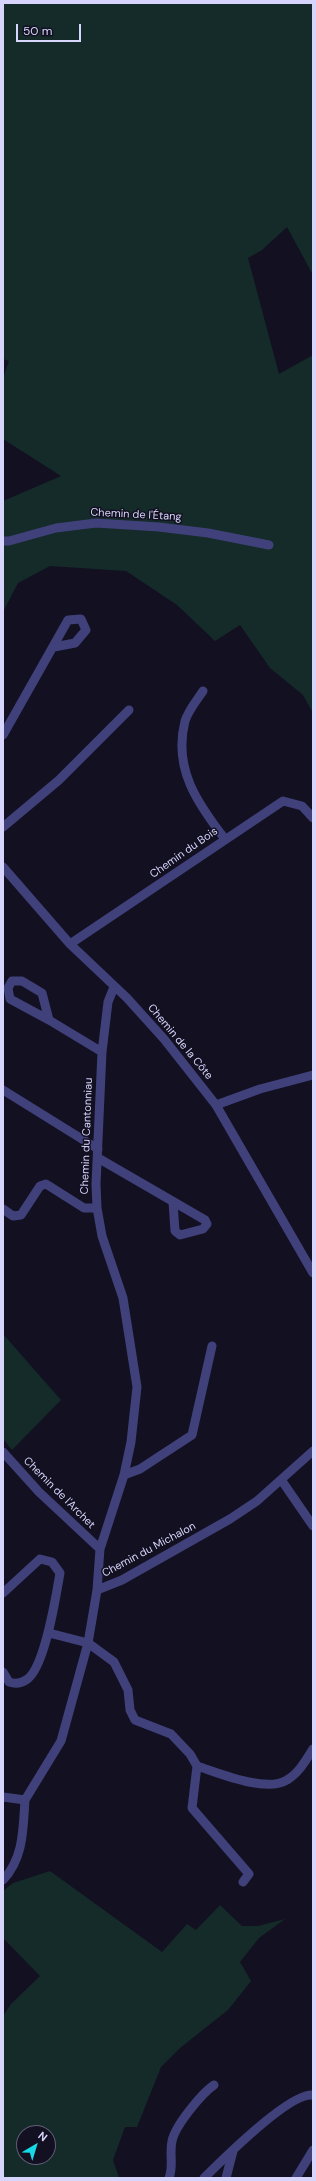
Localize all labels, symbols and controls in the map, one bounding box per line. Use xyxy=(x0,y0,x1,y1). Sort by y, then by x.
scale bar xyxy=(18,16,83,42)
text: 50 m xyxy=(23,23,52,39)
street label: Chemin de l'Étang xyxy=(90,506,182,524)
street label: Chemin du Bois xyxy=(148,825,220,881)
street label: Chemin de la Côte xyxy=(145,1002,215,1082)
street label: Chemin du Cantonniau xyxy=(78,1077,96,1195)
street label: Chemin de l'Archet xyxy=(20,1454,98,1532)
street label: Chemin du Michalon xyxy=(100,1520,198,1580)
north arrow xyxy=(16,2125,56,2165)
text: N xyxy=(35,2128,50,2144)

